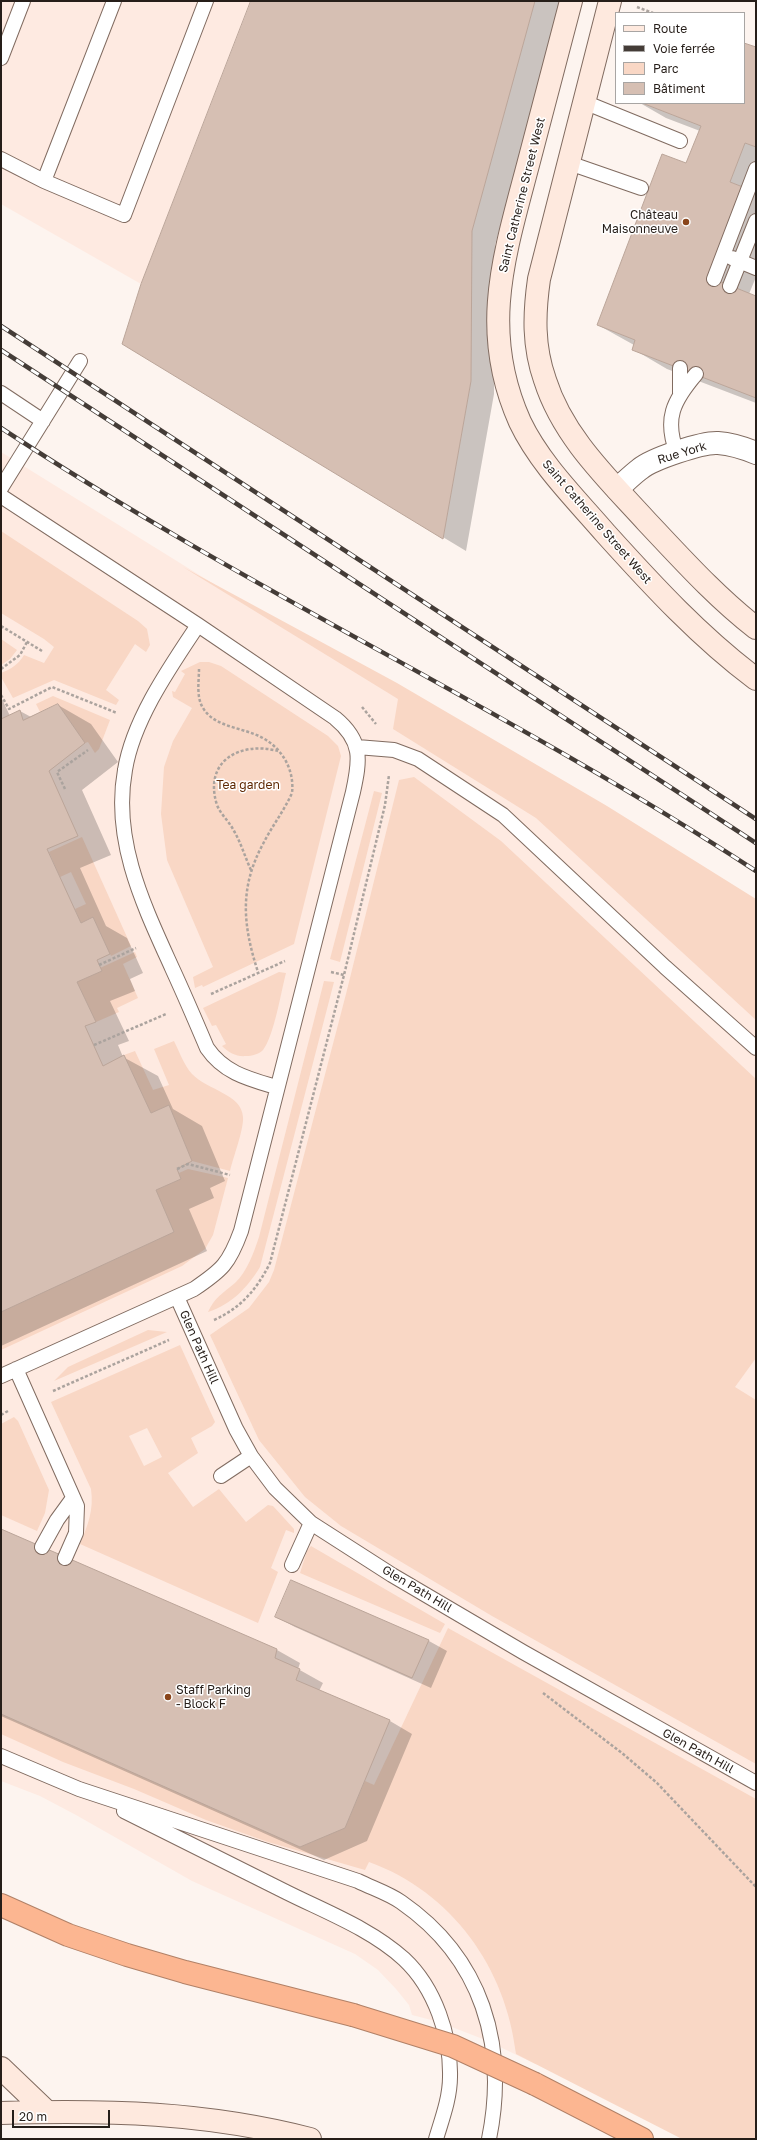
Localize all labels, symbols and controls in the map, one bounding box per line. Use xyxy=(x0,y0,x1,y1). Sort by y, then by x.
legend xyxy=(615,12,745,104)
text: Route xyxy=(653,21,687,36)
text: Voie ferrée xyxy=(653,41,715,56)
text: Parc xyxy=(653,61,679,76)
text: Bâtiment xyxy=(653,81,705,96)
street label: Saint Catherine Street West xyxy=(496,116,548,274)
place label: Château Maisonneuve xyxy=(602,208,678,236)
marker: Château Maisonneuve xyxy=(681,217,691,227)
street label: Rue York xyxy=(656,439,708,467)
street label: Saint Catherine Street West xyxy=(539,457,655,587)
park label: Tea garden xyxy=(216,778,280,792)
street label: Glen Path Hill xyxy=(176,1308,222,1386)
street label: Glen Path Hill xyxy=(379,1562,455,1616)
place label: Staff Parking - Block F xyxy=(176,1683,251,1711)
marker: Staff Parking - Block F xyxy=(163,1692,173,1702)
street label: Glen Path Hill xyxy=(660,1726,736,1776)
scale bar xyxy=(14,2102,112,2128)
text: 20 m xyxy=(19,2109,47,2124)

